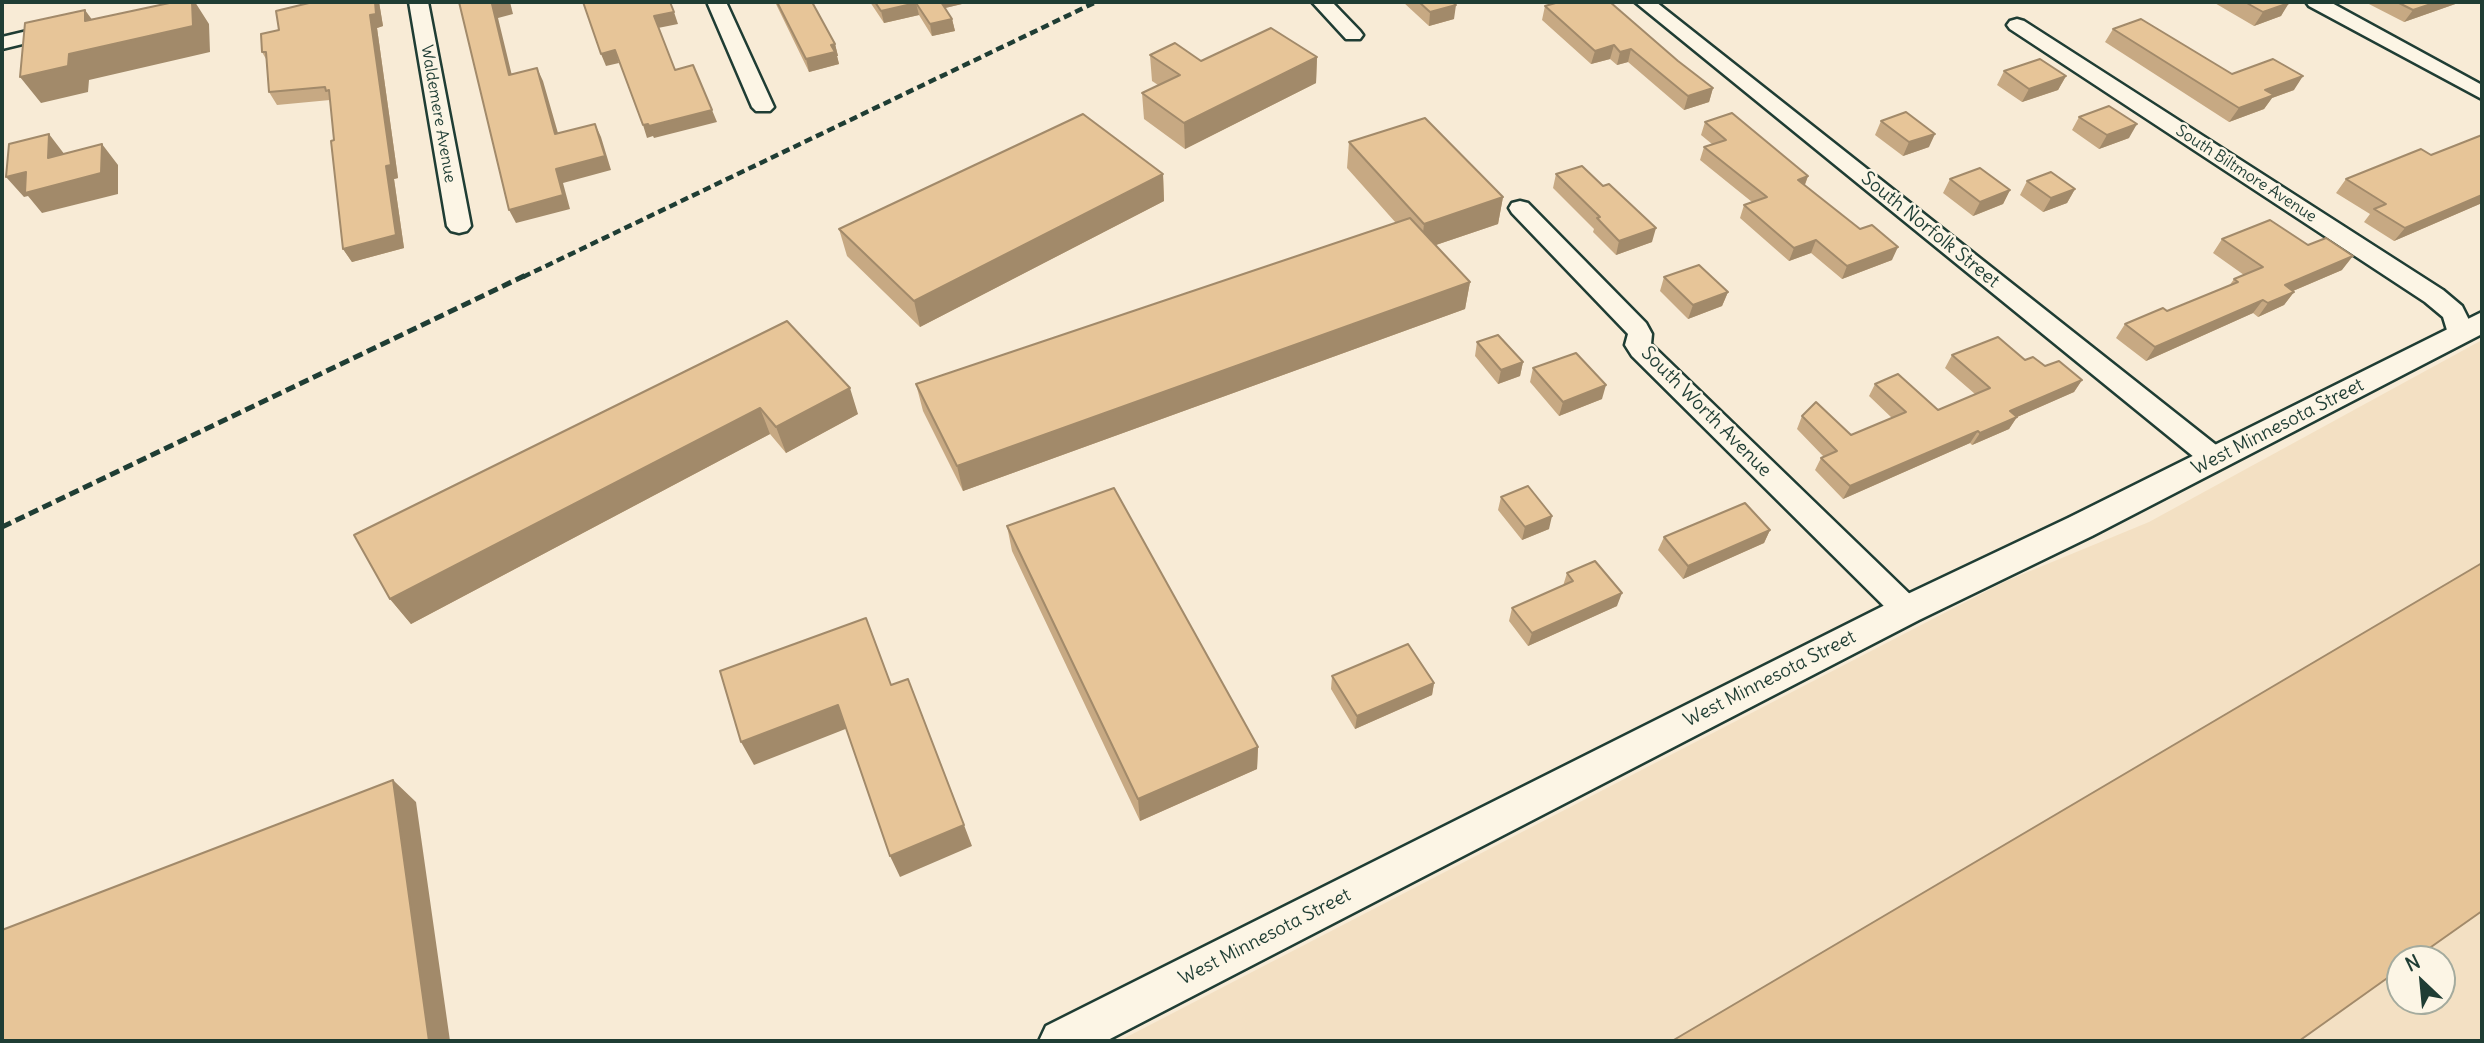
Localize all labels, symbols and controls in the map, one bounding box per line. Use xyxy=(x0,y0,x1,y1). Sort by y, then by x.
street label: Waldemere Avenue xyxy=(416,44,460,184)
street label: South Biltmore Avenue xyxy=(2172,121,2320,227)
street label: South Norfolk Street xyxy=(1856,167,2004,293)
street label: South Worth Avenue xyxy=(1636,342,1776,482)
street label: West Minnesota Street xyxy=(2188,374,2368,480)
street label: West Minnesota Street xyxy=(1680,626,1860,732)
street label: West Minnesota Street xyxy=(1175,884,1355,990)
north arrow xyxy=(2386,945,2456,1015)
text: N xyxy=(2401,949,2424,977)

